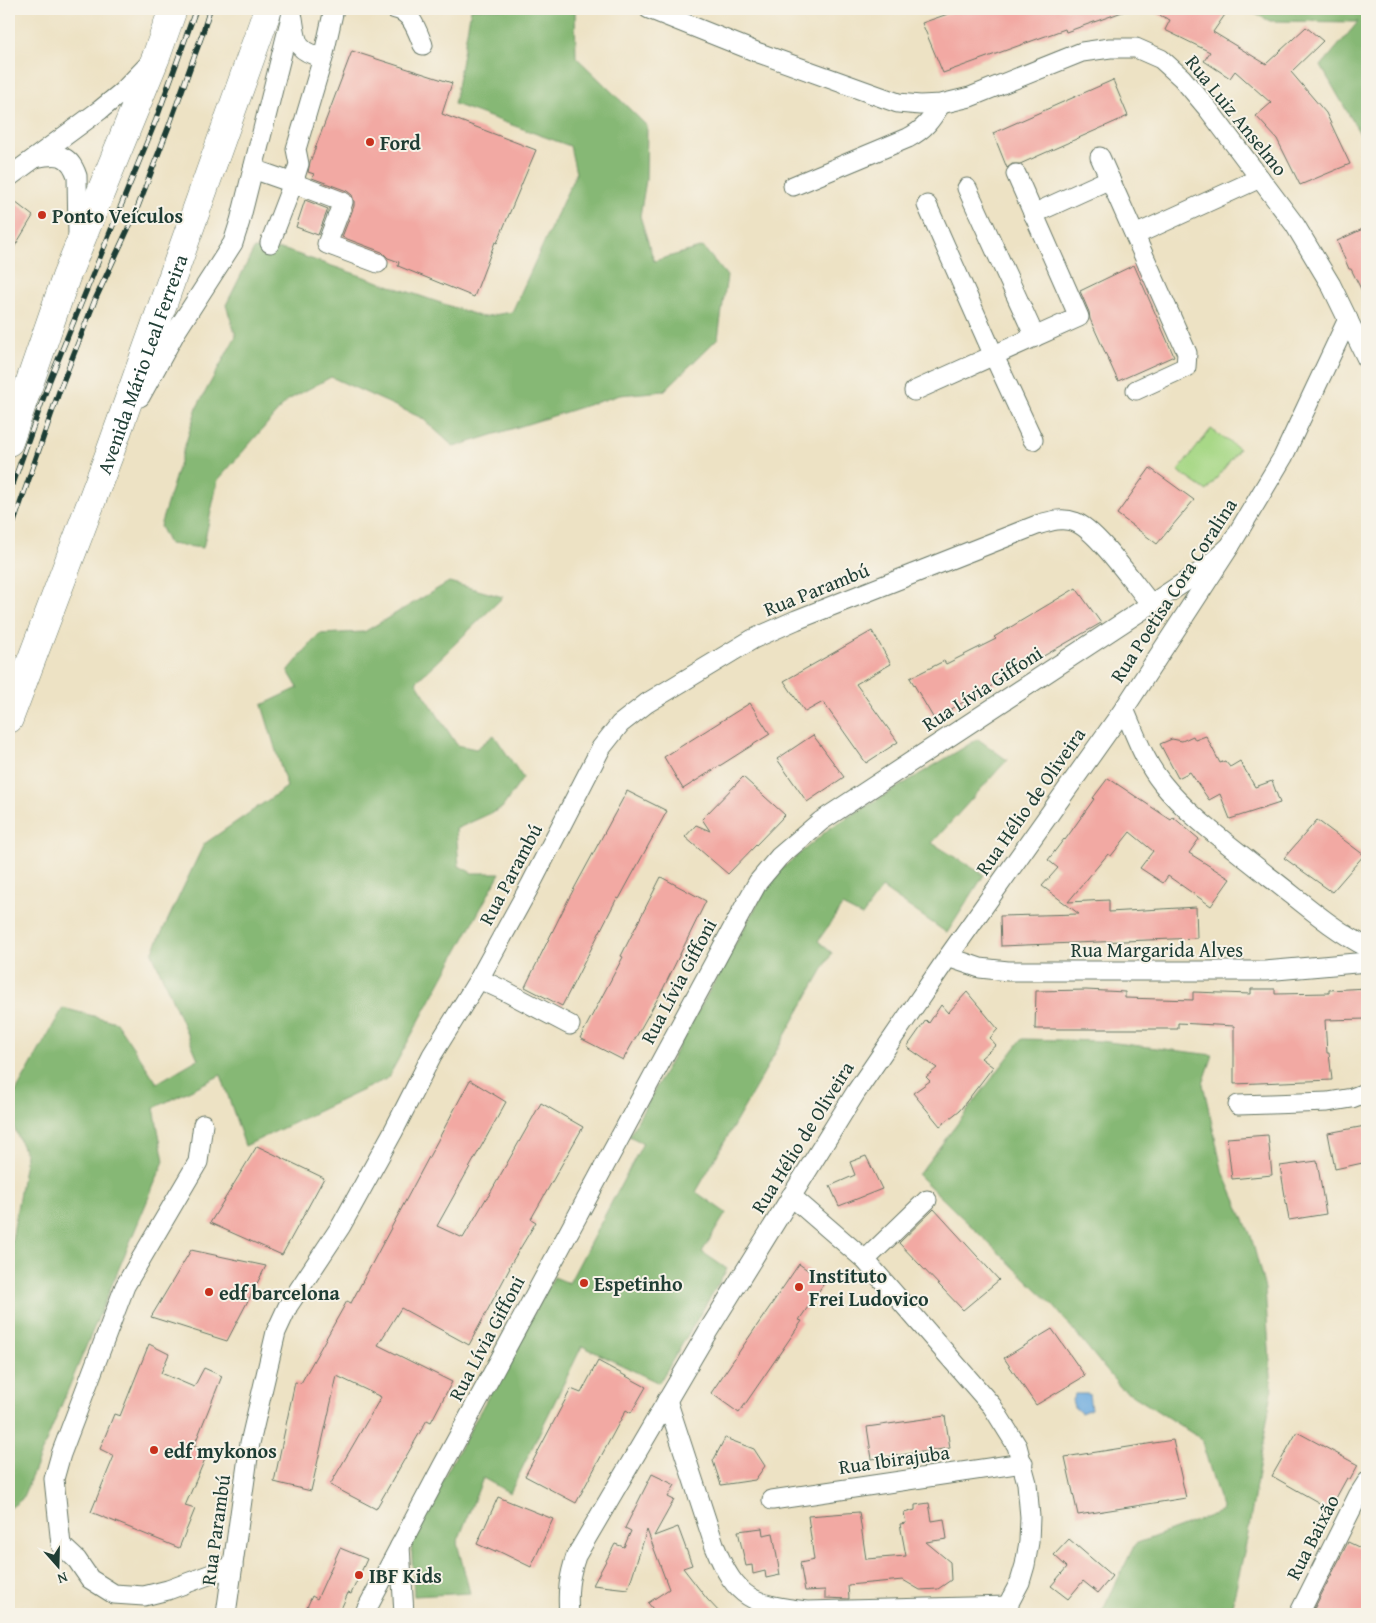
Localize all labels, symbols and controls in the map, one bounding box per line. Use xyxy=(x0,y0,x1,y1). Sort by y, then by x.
street label: Rua Luiz Anselmo xyxy=(1179,48,1295,182)
place label: Ford xyxy=(380,128,421,157)
marker: Ford xyxy=(364,136,376,148)
place label: Ponto Veículos xyxy=(52,201,183,230)
marker: Ponto Veículos xyxy=(36,209,48,221)
street label: Avenida Mário Leal Ferreira xyxy=(89,249,194,478)
street label: Rua Poetisa Cora Coralina xyxy=(1102,492,1244,688)
street label: Rua Parambú xyxy=(759,555,873,623)
street label: Rua Lívia Giffoni xyxy=(916,638,1048,738)
street label: Rua Hélio de Oliveira xyxy=(968,721,1092,881)
street label: Rua Parambú xyxy=(471,818,549,930)
street label: Rua Lívia Giffoni xyxy=(633,913,723,1049)
street label: Rua Margarida Alves xyxy=(1071,935,1243,964)
street label: Rua Hélio de Oliveira xyxy=(743,1055,861,1219)
place label: Instituto Frei Ludovico xyxy=(809,1261,929,1313)
place label: Espetinho xyxy=(594,1269,683,1298)
street label: Rua Lívia Giffoni xyxy=(441,1270,531,1406)
marker: Espetinho xyxy=(578,1277,590,1289)
place label: edf barcelona xyxy=(219,1278,340,1307)
marker: Instituto Frei Ludovico xyxy=(793,1281,805,1293)
marker: edf barcelona xyxy=(203,1286,215,1298)
place label: edf mykonos xyxy=(164,1436,277,1465)
street label: Rua Ibirajuba xyxy=(837,1437,952,1481)
marker: edf mykonos xyxy=(148,1444,160,1456)
street label: Rua Parambú xyxy=(193,1473,237,1587)
street label: Rua Baixão xyxy=(1278,1489,1346,1585)
north arrow xyxy=(32,1540,82,1590)
place label: IBF Kids xyxy=(369,1561,442,1590)
text: N xyxy=(54,1567,70,1589)
marker: IBF Kids xyxy=(353,1569,365,1581)

